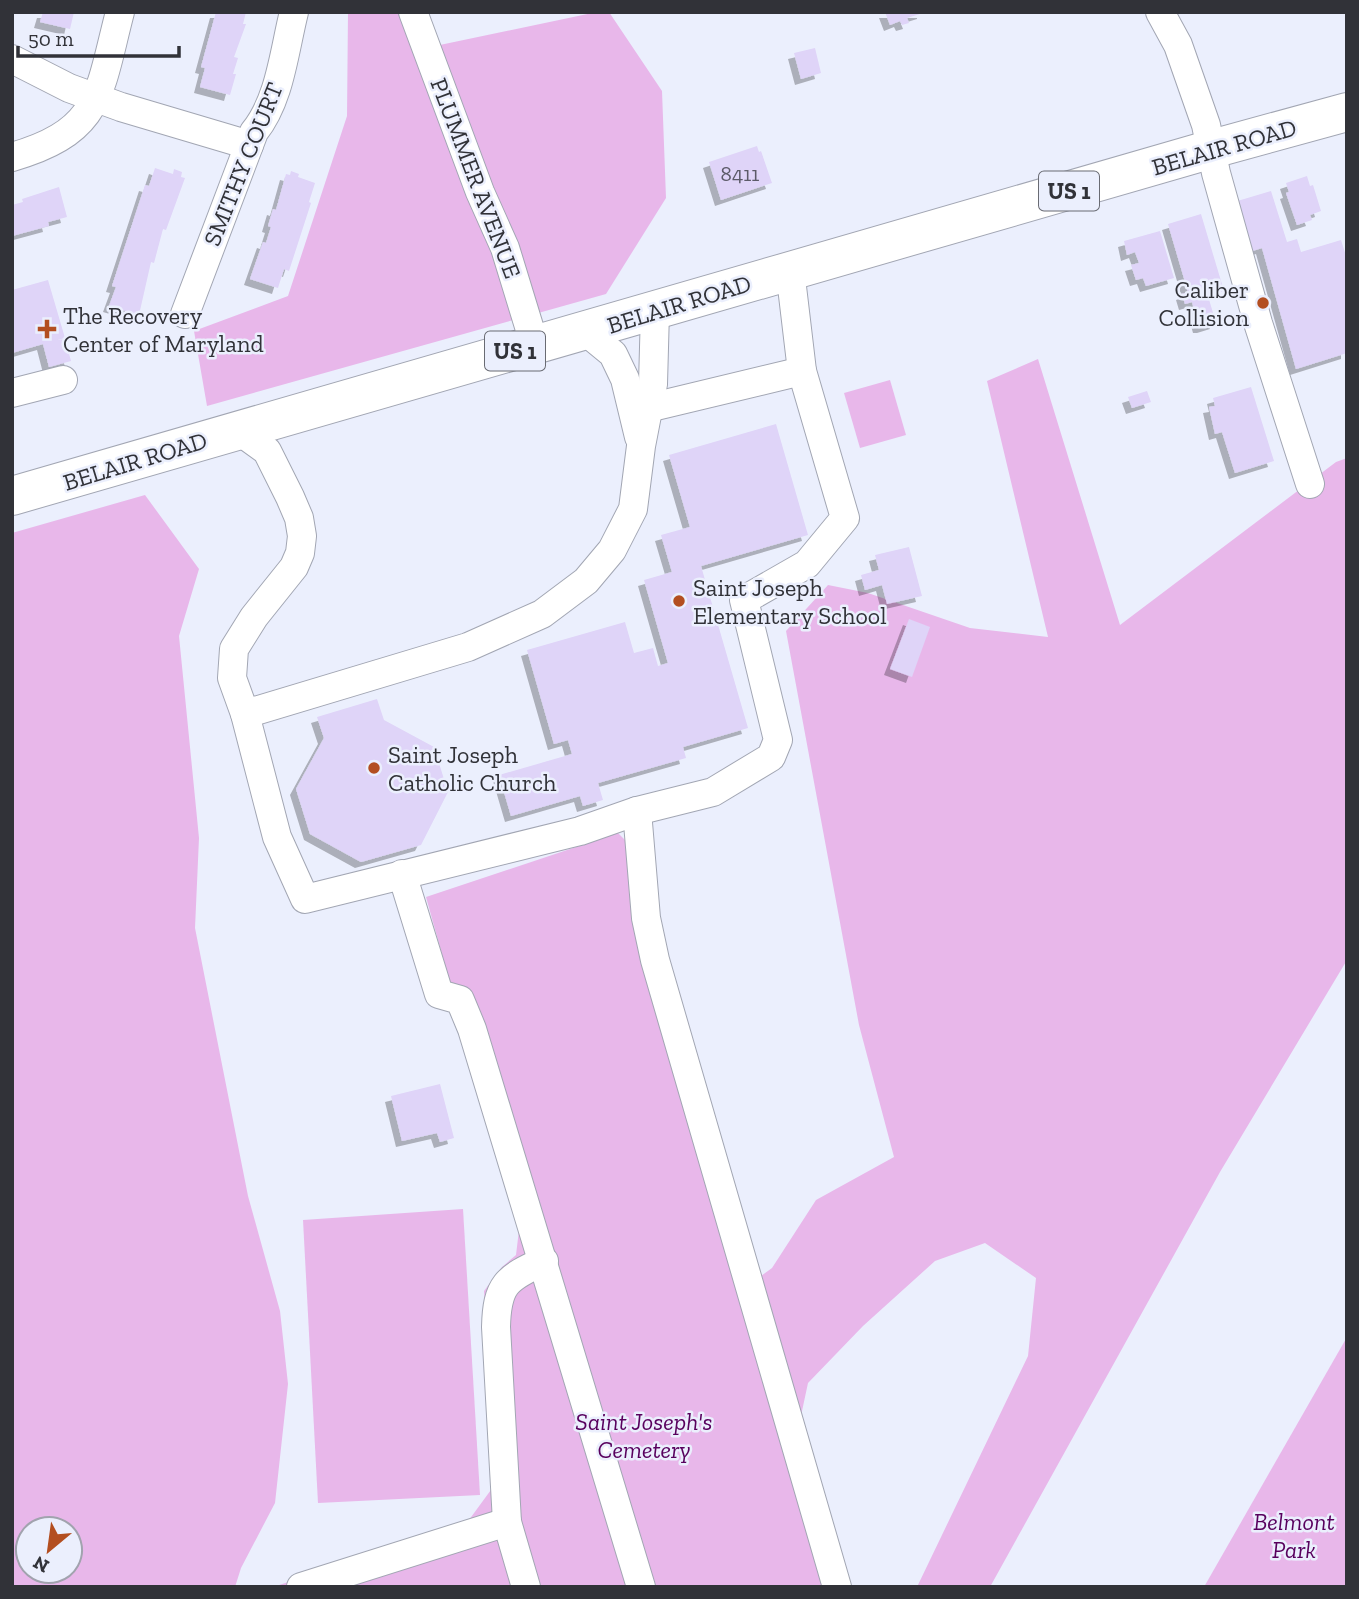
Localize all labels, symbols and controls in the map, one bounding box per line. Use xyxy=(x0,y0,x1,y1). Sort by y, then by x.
scale bar xyxy=(18,14,178,58)
text: 50 m xyxy=(28,26,74,51)
street label: PLUMMER AVENUE xyxy=(424,74,528,282)
street label: SMITHY COURT xyxy=(197,78,289,250)
street label: BELAIR ROAD xyxy=(1148,113,1300,181)
house number: 8411 xyxy=(721,161,759,186)
road number: US 1 xyxy=(1039,172,1099,210)
street label: BELAIR ROAD xyxy=(603,268,755,340)
place label: Caliber Collision xyxy=(1158,275,1249,332)
marker: Caliber Collision xyxy=(1255,295,1271,311)
place label: The Recovery Center of Maryland xyxy=(63,301,264,358)
marker: The Recovery Center of Maryland xyxy=(37,319,57,339)
road number: US 1 xyxy=(485,332,545,370)
street label: BELAIR ROAD xyxy=(59,425,211,497)
place label: Saint Joseph Elementary School xyxy=(693,573,887,630)
marker: Saint Joseph Elementary School xyxy=(671,593,687,609)
place label: Saint Joseph Catholic Church xyxy=(388,740,557,797)
marker: Saint Joseph Catholic Church xyxy=(366,760,382,776)
park label: Saint Joseph's Cemetery xyxy=(575,1407,713,1464)
park label: Belmont Park xyxy=(1253,1507,1335,1564)
north arrow xyxy=(14,1515,84,1585)
text: N xyxy=(29,1551,53,1578)

